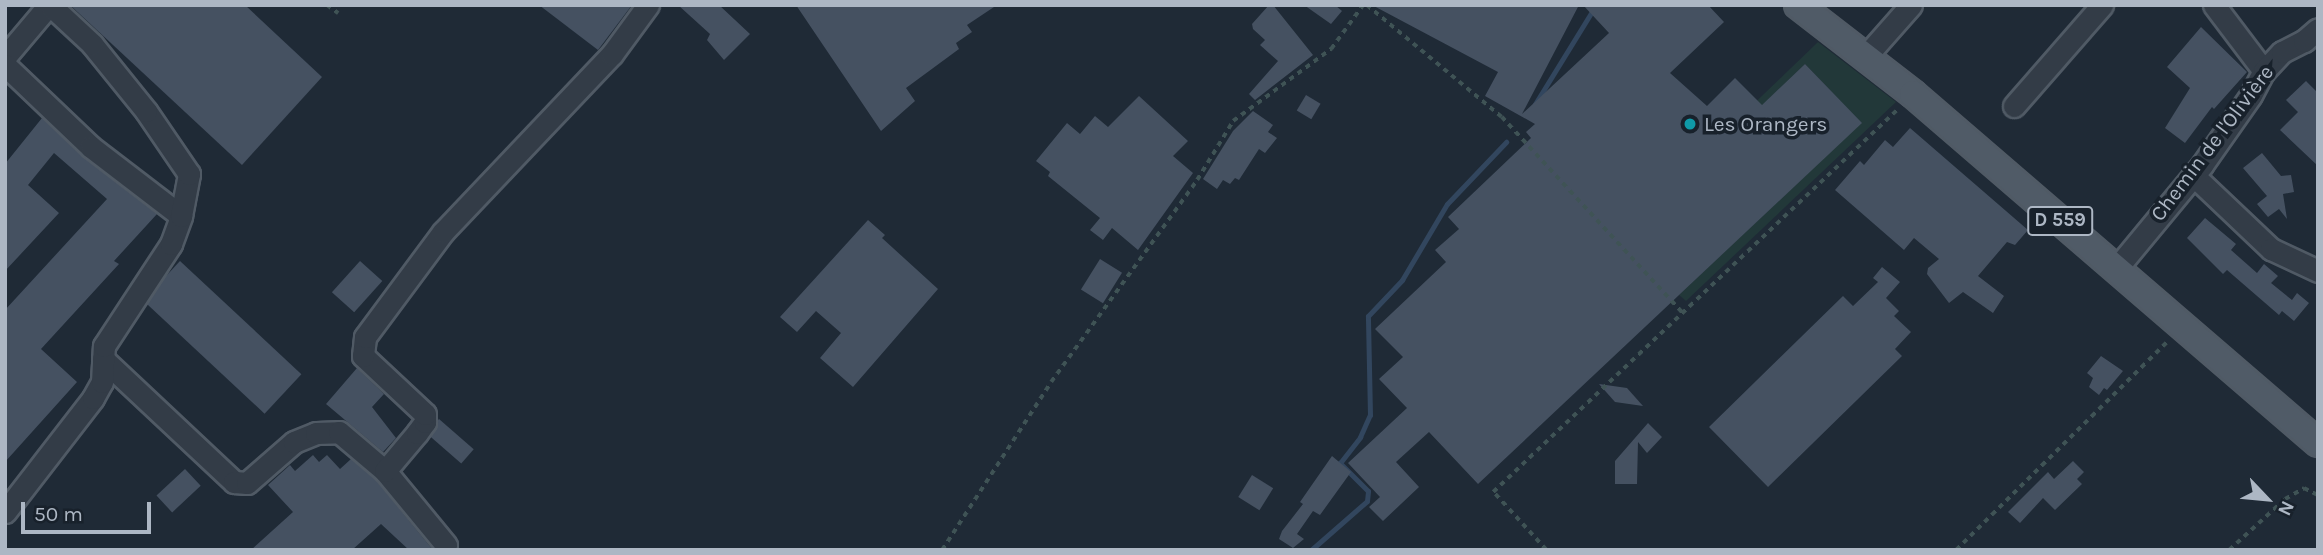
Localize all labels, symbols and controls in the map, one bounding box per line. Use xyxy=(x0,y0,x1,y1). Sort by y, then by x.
street label: Chemin de l'Olivière xyxy=(2145,60,2279,226)
place label: Les Orangers xyxy=(1704,111,1827,137)
marker: Les Orangers xyxy=(1682,116,1698,132)
road number: D 559 xyxy=(2027,206,2093,236)
north arrow xyxy=(2232,464,2302,534)
scale bar xyxy=(24,489,154,532)
text: N xyxy=(2273,497,2299,519)
text: 50 m xyxy=(34,502,83,526)

